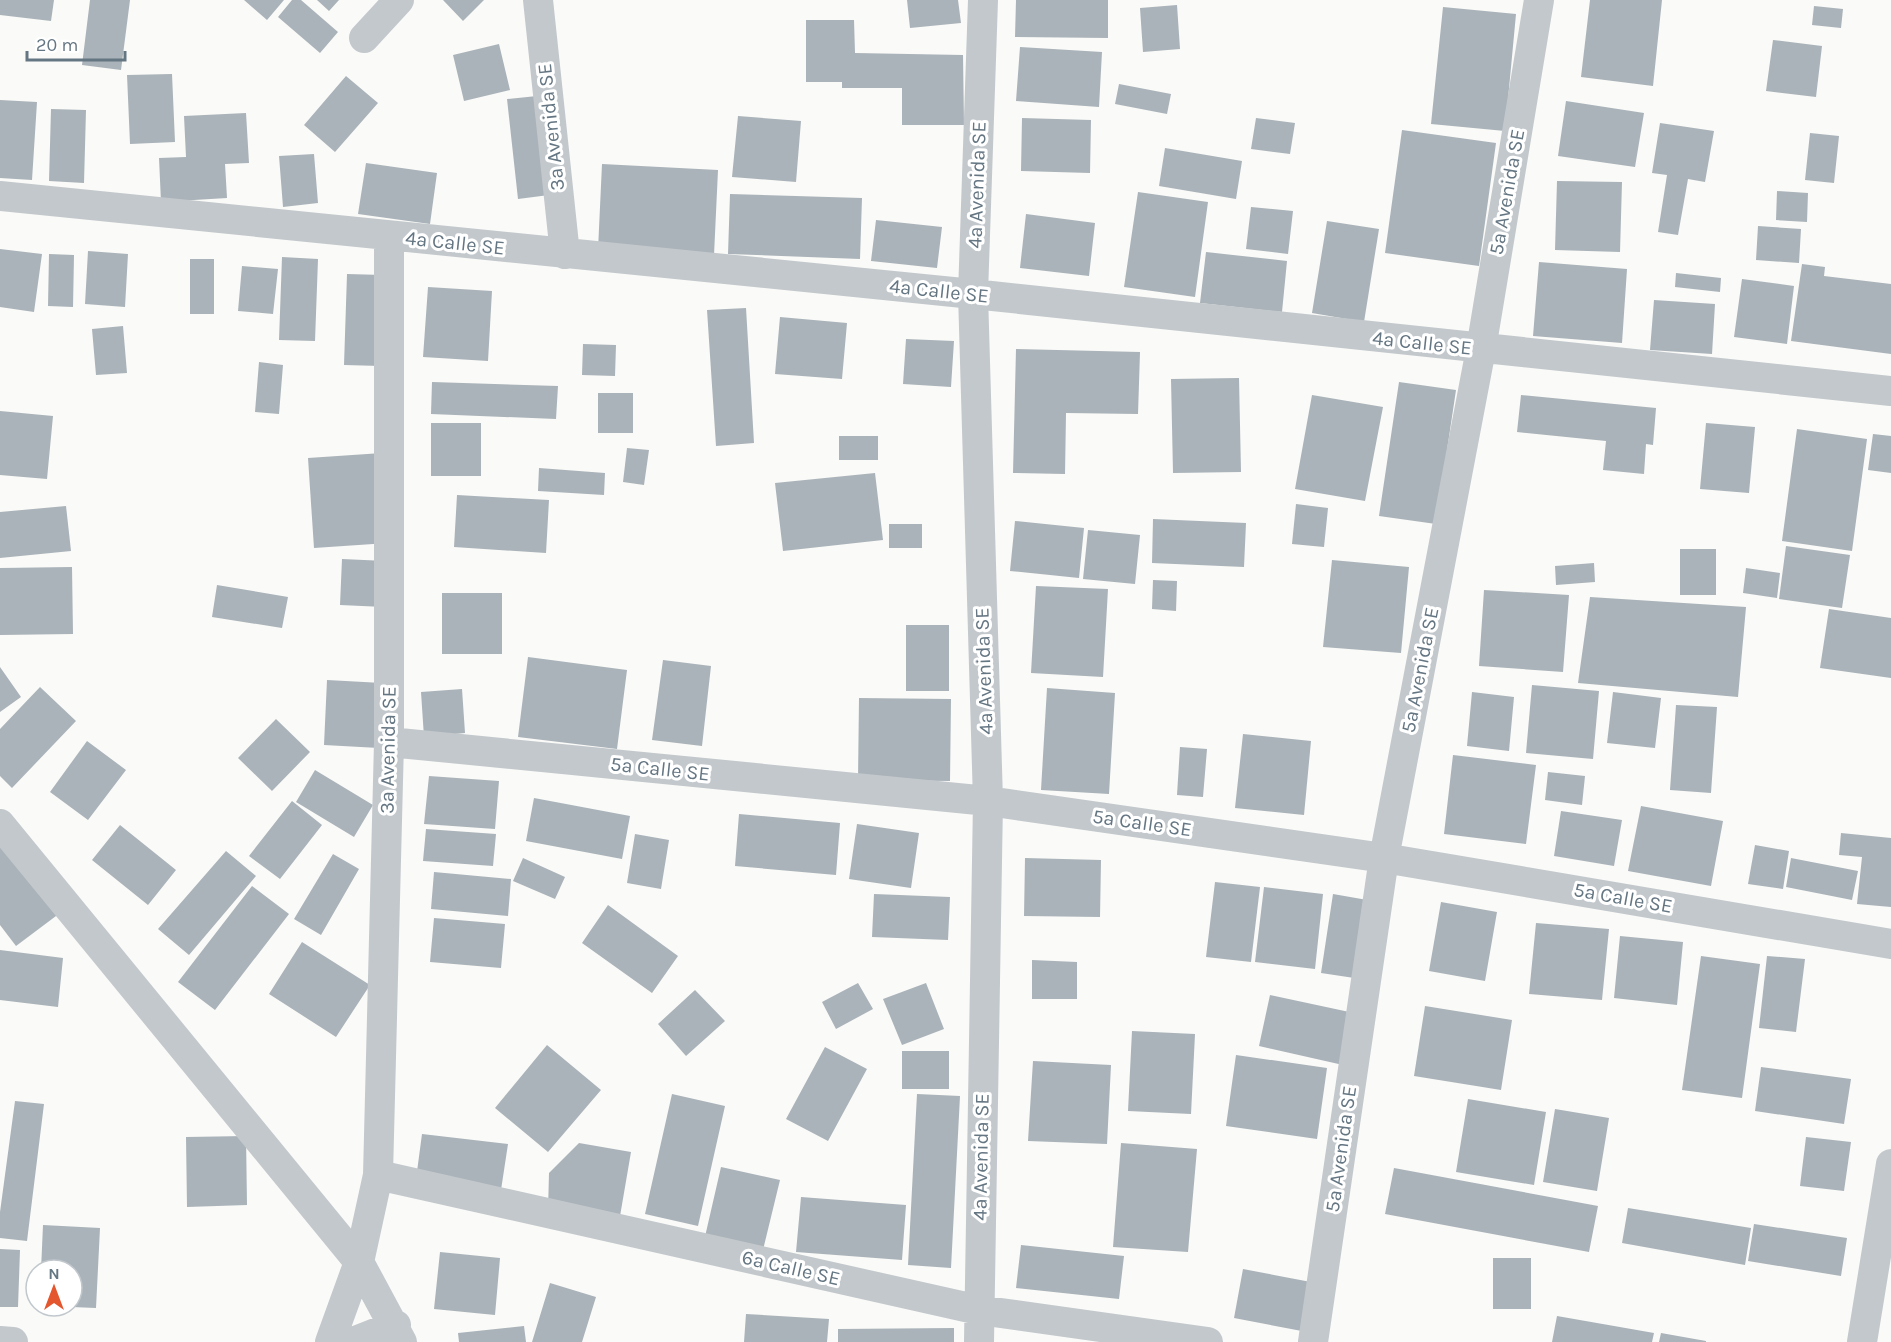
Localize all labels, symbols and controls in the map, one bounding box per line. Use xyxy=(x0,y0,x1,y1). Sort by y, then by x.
scale bar xyxy=(27,24,124,62)
text: 20 m xyxy=(36,34,78,56)
street label: 3a Avenida SE xyxy=(533,62,569,192)
street label: 4a Avenida SE xyxy=(963,121,991,249)
street label: 5a Avenida SE xyxy=(1485,127,1529,257)
street label: 4a Calle SE xyxy=(404,226,506,260)
street label: 4a Calle SE xyxy=(888,274,990,308)
street label: 4a Calle SE xyxy=(1371,326,1473,360)
street label: 5a Avenida SE xyxy=(1397,605,1443,735)
street label: 4a Avenida SE xyxy=(970,607,998,735)
street label: 3a Avenida SE xyxy=(375,686,401,814)
street label: 5a Calle SE xyxy=(609,752,711,786)
street label: 5a Calle SE xyxy=(1091,805,1193,841)
street label: 5a Calle SE xyxy=(1572,878,1674,918)
street label: 5a Avenida SE xyxy=(1321,1084,1361,1214)
street label: 4a Avenida SE xyxy=(968,1093,994,1221)
street label: 6a Calle SE xyxy=(740,1246,842,1290)
north arrow xyxy=(24,1258,84,1318)
text: N xyxy=(48,1264,60,1283)

